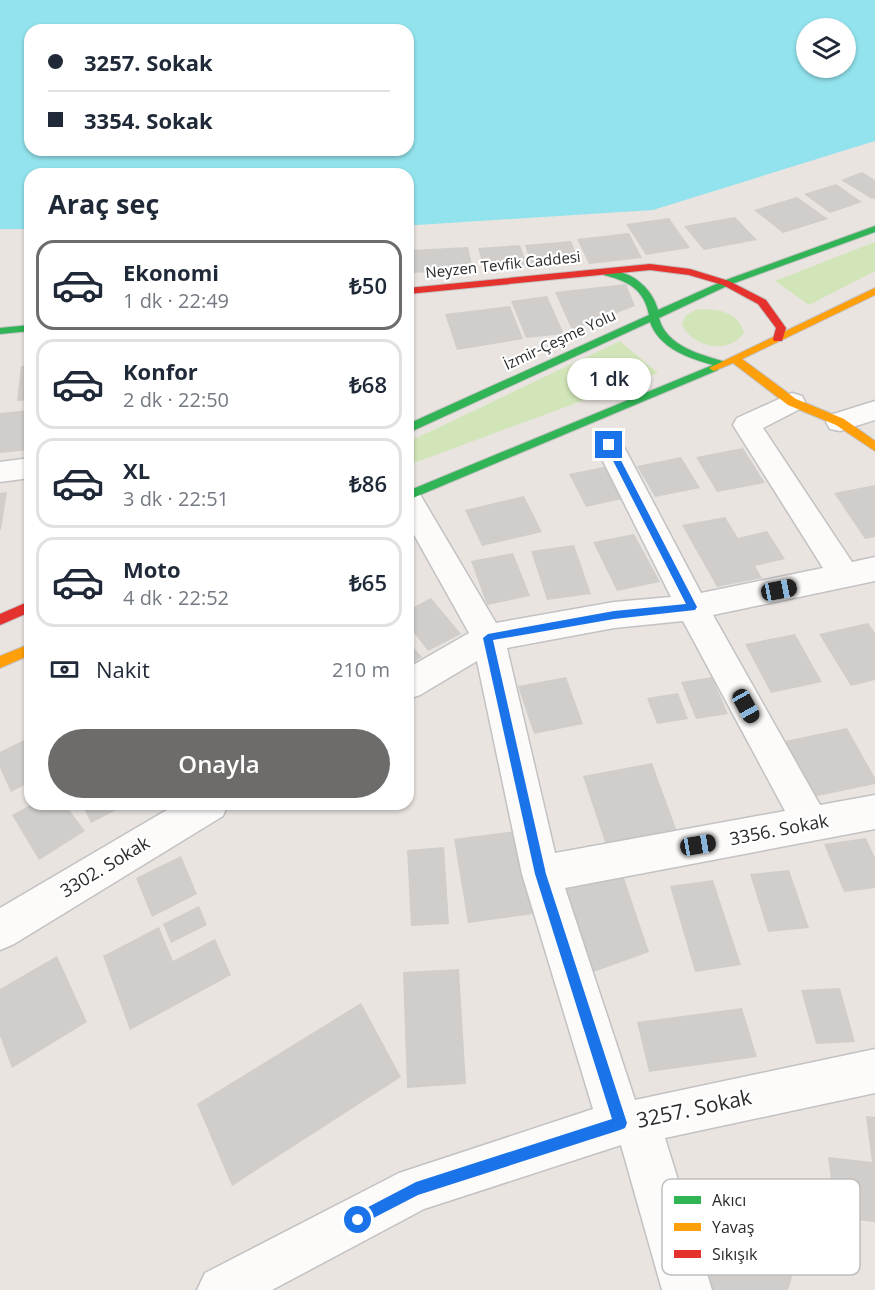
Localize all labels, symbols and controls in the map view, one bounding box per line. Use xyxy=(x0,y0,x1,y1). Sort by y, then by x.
map controls xyxy=(796,18,856,78)
button: layers xyxy=(796,18,856,78)
text: 3257. Sokak xyxy=(84,47,213,77)
text: 3354. Sokak xyxy=(84,105,213,135)
text: Araç seç xyxy=(48,185,159,222)
street label: Neyzen Tevfik Caddesi xyxy=(424,246,582,282)
text: Ekonomi xyxy=(123,257,219,287)
icon: car xyxy=(51,258,105,312)
text: ₺50 xyxy=(349,270,387,300)
text: 1 dk · 22:49 xyxy=(123,287,229,314)
street label: İzmir-Çeşme Yolu xyxy=(500,304,619,374)
text: Konfor xyxy=(123,356,198,386)
icon: car xyxy=(51,357,105,411)
callout: 1 dk xyxy=(567,358,651,400)
text: 1 dk xyxy=(589,365,629,392)
text: ₺68 xyxy=(349,369,387,399)
text: 2 dk · 22:50 xyxy=(123,386,229,413)
route end xyxy=(595,431,622,458)
text: XL xyxy=(123,455,150,485)
icon: car xyxy=(51,456,105,510)
text: ₺86 xyxy=(349,468,387,498)
text: 3 dk · 22:51 xyxy=(123,485,229,512)
text: Moto xyxy=(123,554,181,584)
icon: car xyxy=(51,555,105,609)
text: ₺65 xyxy=(349,567,387,597)
car xyxy=(760,578,798,602)
text: 4 dk · 22:52 xyxy=(123,584,229,611)
icon: cash xyxy=(48,653,81,686)
text: Nakit xyxy=(96,654,150,684)
text: 210 m xyxy=(332,656,390,683)
car xyxy=(729,686,763,726)
button: Onayla xyxy=(48,729,390,798)
street label: 3356. Sokak xyxy=(727,808,831,850)
street label: 3302. Sokak xyxy=(55,830,154,902)
car xyxy=(679,833,717,857)
street label: 3257. Sokak xyxy=(634,1082,754,1134)
legend xyxy=(662,1179,860,1275)
text: Akıcı xyxy=(712,1189,746,1211)
route start xyxy=(344,1206,371,1233)
text: Yavaş xyxy=(712,1216,754,1238)
text: Sıkışık xyxy=(712,1243,758,1265)

